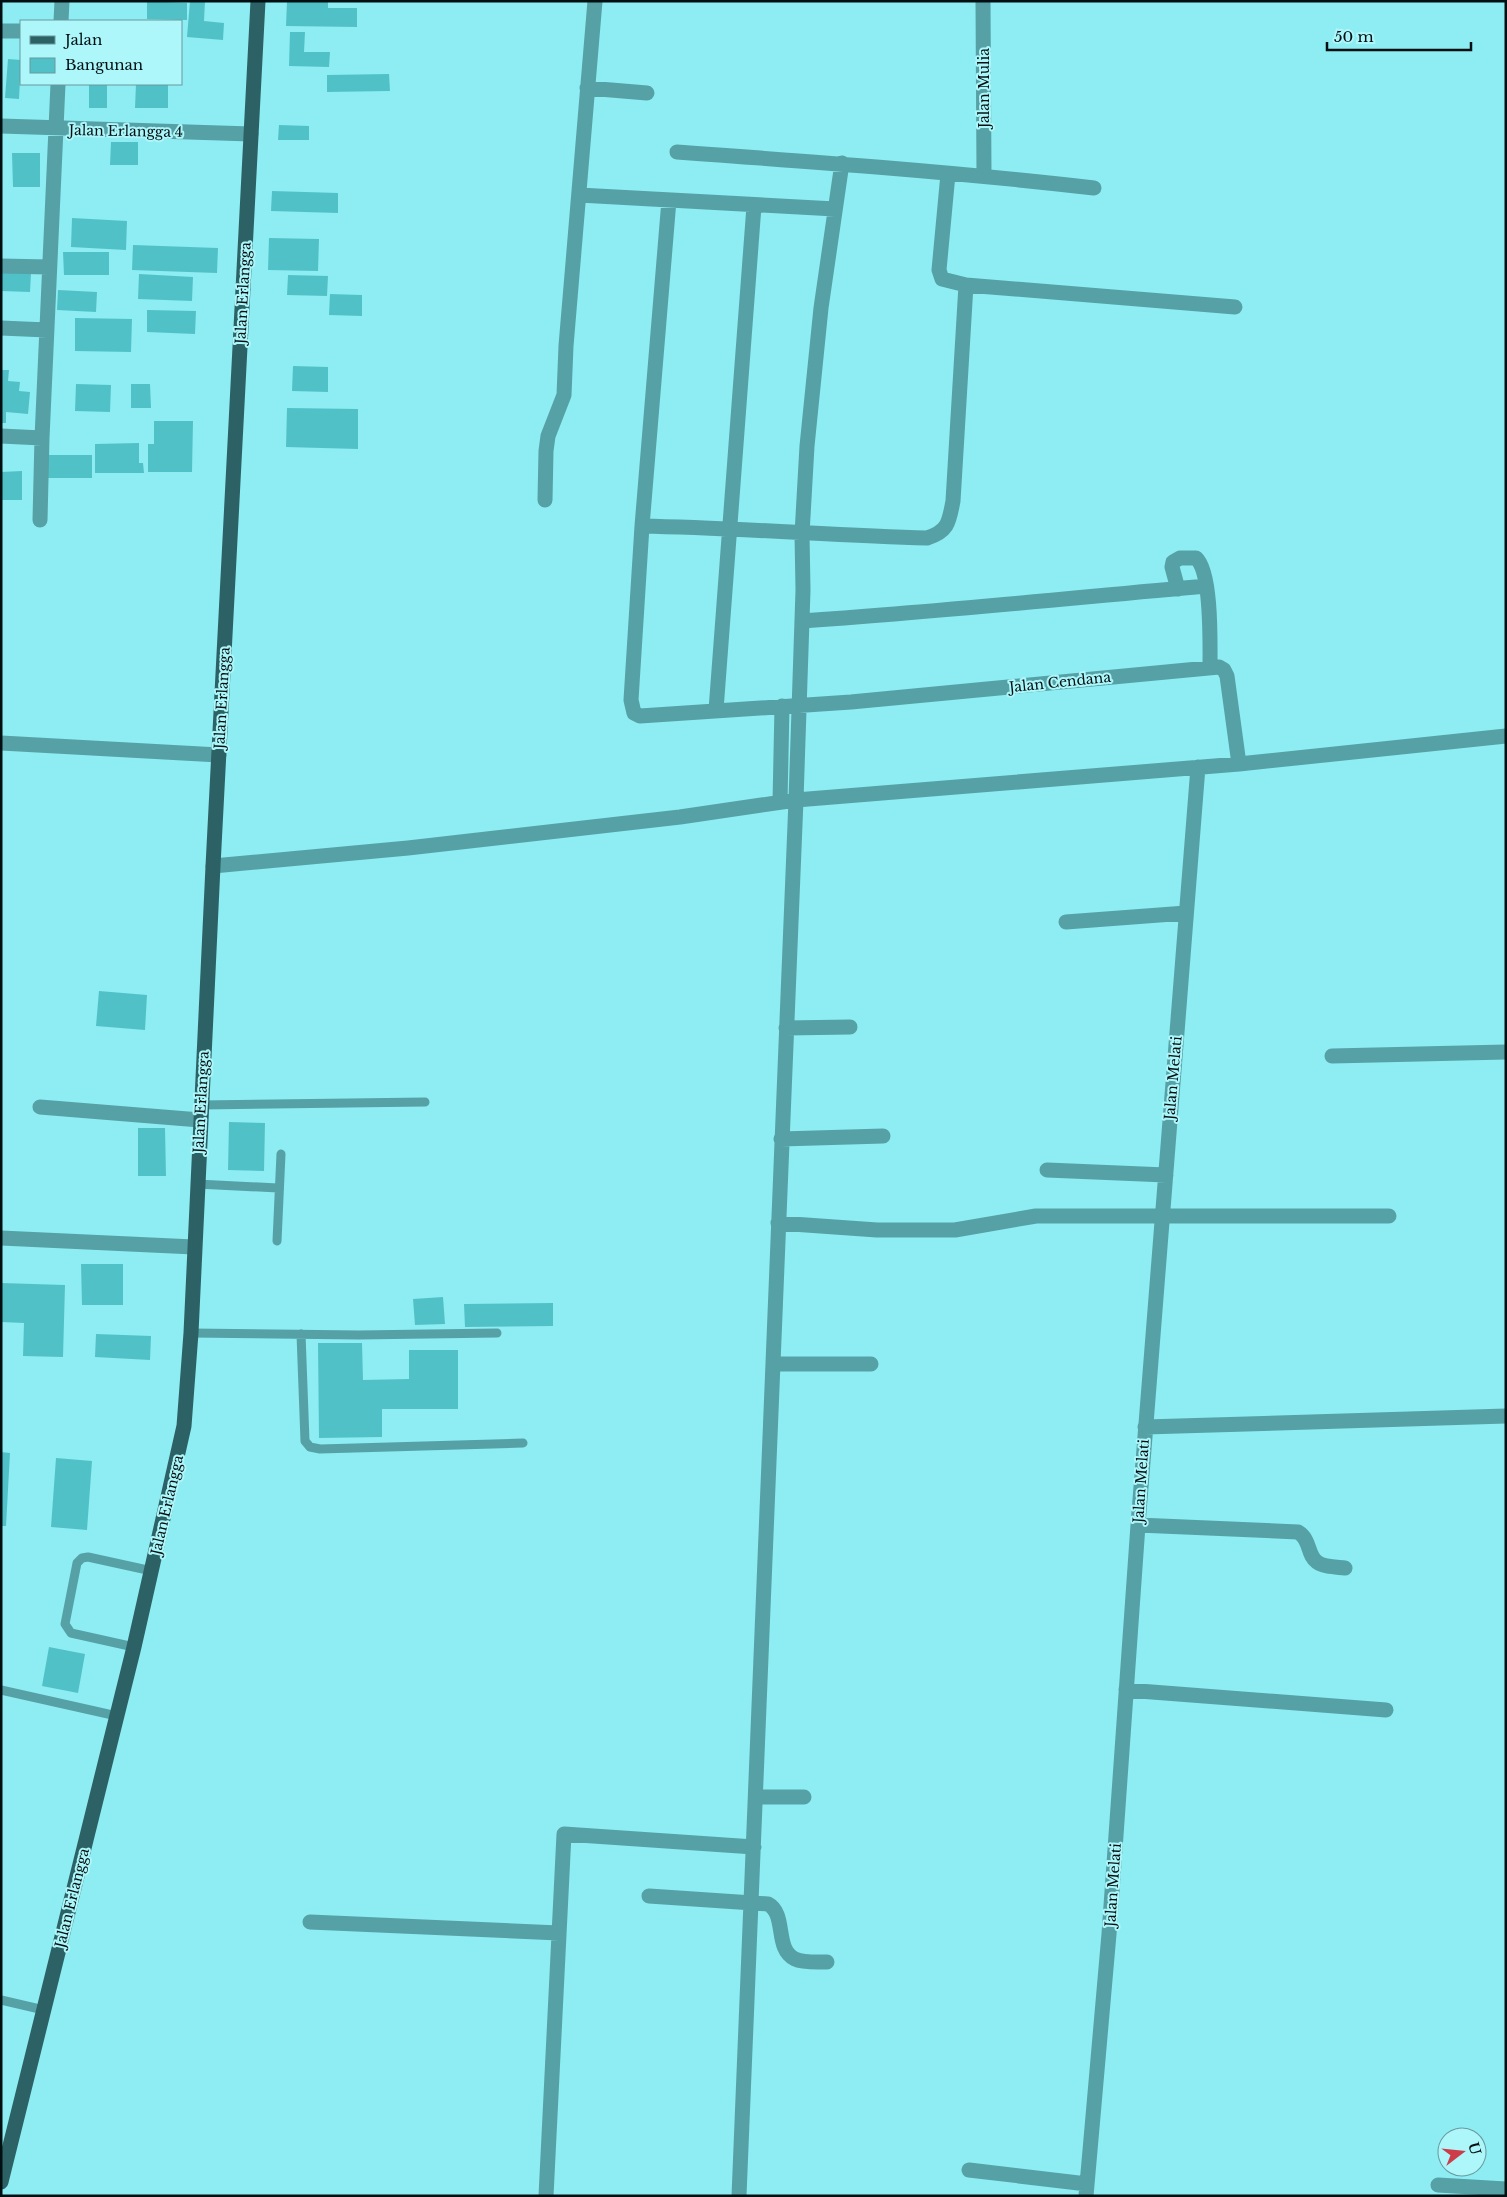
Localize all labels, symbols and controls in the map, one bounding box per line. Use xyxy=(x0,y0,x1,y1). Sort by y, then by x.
legend xyxy=(20,20,182,85)
scale bar xyxy=(1327,20,1471,52)
text: 50 m xyxy=(1334,27,1374,46)
text: Jalan xyxy=(63,30,102,49)
street label: Jalan Mulia xyxy=(975,48,993,130)
text: Bangunan xyxy=(65,55,143,74)
street label: Jalan Erlangga 4 xyxy=(67,121,183,141)
street label: Jalan Erlangga xyxy=(231,241,255,346)
street label: Jalan Erlangga xyxy=(210,646,234,751)
street label: Jalan Cendana xyxy=(1006,668,1112,697)
street label: Jalan Melati xyxy=(1160,1035,1186,1123)
street label: Jalan Erlangga xyxy=(189,1050,213,1155)
street label: Jalan Melati xyxy=(1129,1438,1153,1526)
street label: Jalan Erlangga xyxy=(146,1453,187,1559)
street label: Jalan Melati xyxy=(1101,1842,1125,1930)
street label: Jalan Erlangga xyxy=(50,1846,93,1952)
north arrow xyxy=(1437,2127,1487,2177)
text: U xyxy=(1464,2140,1485,2157)

